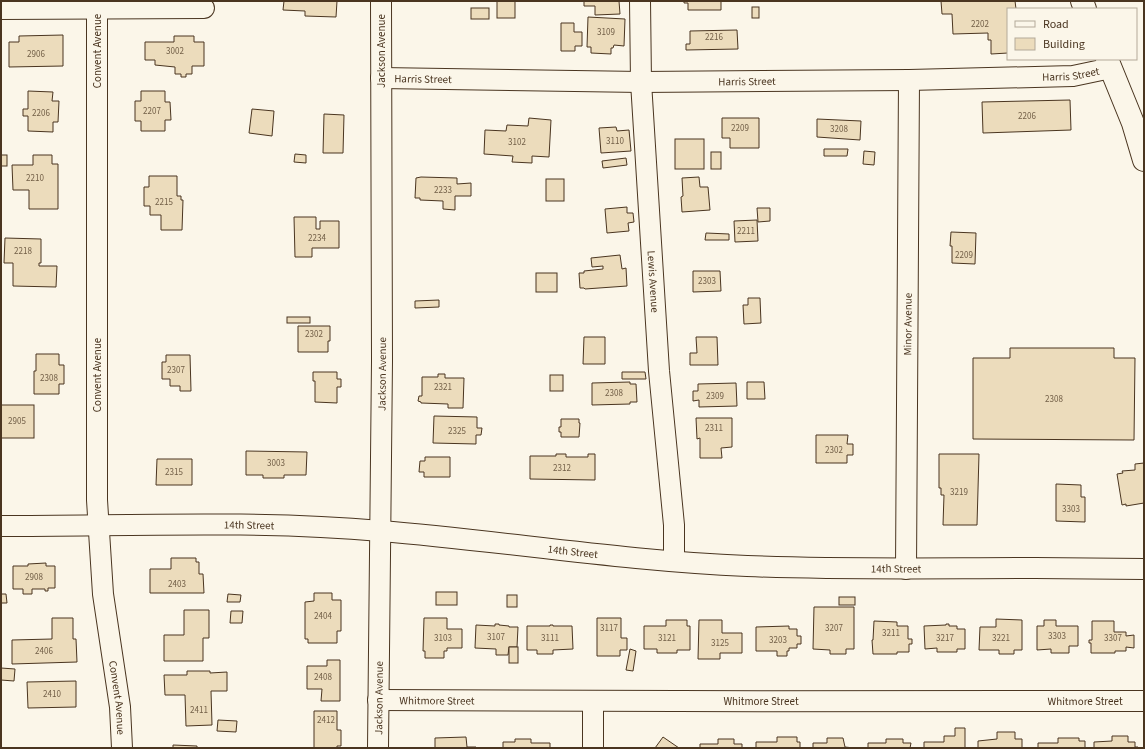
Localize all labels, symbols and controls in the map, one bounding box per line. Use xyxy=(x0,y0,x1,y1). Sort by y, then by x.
legend xyxy=(1007,8,1137,60)
street label: Convent Avenue xyxy=(90,13,105,88)
street label: Jackson Avenue xyxy=(374,13,389,88)
text: Road xyxy=(1043,16,1069,33)
house number: 2202 xyxy=(971,18,989,31)
house number: 3109 xyxy=(597,26,615,39)
house number: 2216 xyxy=(705,31,723,44)
text: Building xyxy=(1043,36,1085,53)
house number: 3002 xyxy=(166,45,184,58)
house number: 2906 xyxy=(27,48,45,61)
street label: Harris Street xyxy=(1042,64,1101,85)
street label: Harris Street xyxy=(394,71,452,87)
street label: Harris Street xyxy=(718,74,776,89)
house number: 2207 xyxy=(143,105,161,118)
house number: 2206 xyxy=(32,107,50,120)
house number: 2206 xyxy=(1018,110,1036,123)
house number: 2209 xyxy=(731,122,749,135)
house number: 3208 xyxy=(830,123,848,136)
house number: 3110 xyxy=(606,135,624,148)
house number: 3102 xyxy=(508,136,526,149)
house number: 2210 xyxy=(26,172,44,185)
house number: 2233 xyxy=(434,184,452,197)
house number: 2215 xyxy=(155,196,173,209)
house number: 2211 xyxy=(737,225,755,238)
house number: 2234 xyxy=(308,232,326,245)
house number: 2218 xyxy=(14,245,32,258)
house number: 2209 xyxy=(955,249,973,262)
street label: Lewis Avenue xyxy=(644,250,662,314)
house number: 2303 xyxy=(698,275,716,288)
street label: Minor Avenue xyxy=(900,292,916,355)
house number: 2302 xyxy=(305,328,323,341)
street label: Jackson Avenue xyxy=(374,336,390,411)
street label: Convent Avenue xyxy=(90,337,105,412)
house number: 2307 xyxy=(167,364,185,377)
house number: 2308 xyxy=(40,372,58,385)
house number: 2321 xyxy=(434,381,452,394)
house number: 2308 xyxy=(605,387,623,400)
house number: 2309 xyxy=(706,390,724,403)
house number: 2308 xyxy=(1045,393,1063,406)
house number: 2905 xyxy=(8,415,26,428)
house number: 2311 xyxy=(705,422,723,435)
house number: 2325 xyxy=(448,425,466,438)
house number: 2302 xyxy=(825,444,843,457)
house number: 3003 xyxy=(267,457,285,470)
house number: 2312 xyxy=(553,462,571,475)
house number: 2315 xyxy=(165,466,183,479)
house number: 3219 xyxy=(950,486,968,499)
house number: 3303 xyxy=(1062,503,1080,516)
street label: 14th Street xyxy=(224,517,275,533)
street label: 14th Street xyxy=(547,542,599,562)
street label: 14th Street xyxy=(871,561,922,577)
house number: 2908 xyxy=(25,571,43,584)
house number: 2403 xyxy=(168,578,186,591)
house number: 2404 xyxy=(314,610,332,623)
house number: 3117 xyxy=(600,622,618,635)
house number: 3207 xyxy=(825,622,843,635)
house number: 3211 xyxy=(882,627,900,640)
house number: 3303 xyxy=(1048,630,1066,643)
house number: 3107 xyxy=(487,631,505,644)
house number: 3103 xyxy=(434,632,452,645)
house number: 3111 xyxy=(541,632,559,645)
house number: 3121 xyxy=(658,632,676,645)
house number: 3217 xyxy=(936,632,954,645)
house number: 3221 xyxy=(992,632,1010,645)
house number: 3307 xyxy=(1104,632,1122,645)
house number: 3203 xyxy=(769,634,787,647)
house number: 3125 xyxy=(711,637,729,650)
house number: 2406 xyxy=(35,645,53,658)
street label: Convent Avenue xyxy=(105,660,128,736)
street label: Jackson Avenue xyxy=(371,660,387,735)
house number: 2408 xyxy=(314,671,332,684)
house number: 2410 xyxy=(43,688,61,701)
street label: Whitmore Street xyxy=(399,693,475,709)
street label: Whitmore Street xyxy=(723,694,799,709)
street label: Whitmore Street xyxy=(1047,694,1123,709)
house number: 2411 xyxy=(190,704,208,717)
house number: 2412 xyxy=(317,714,335,727)

